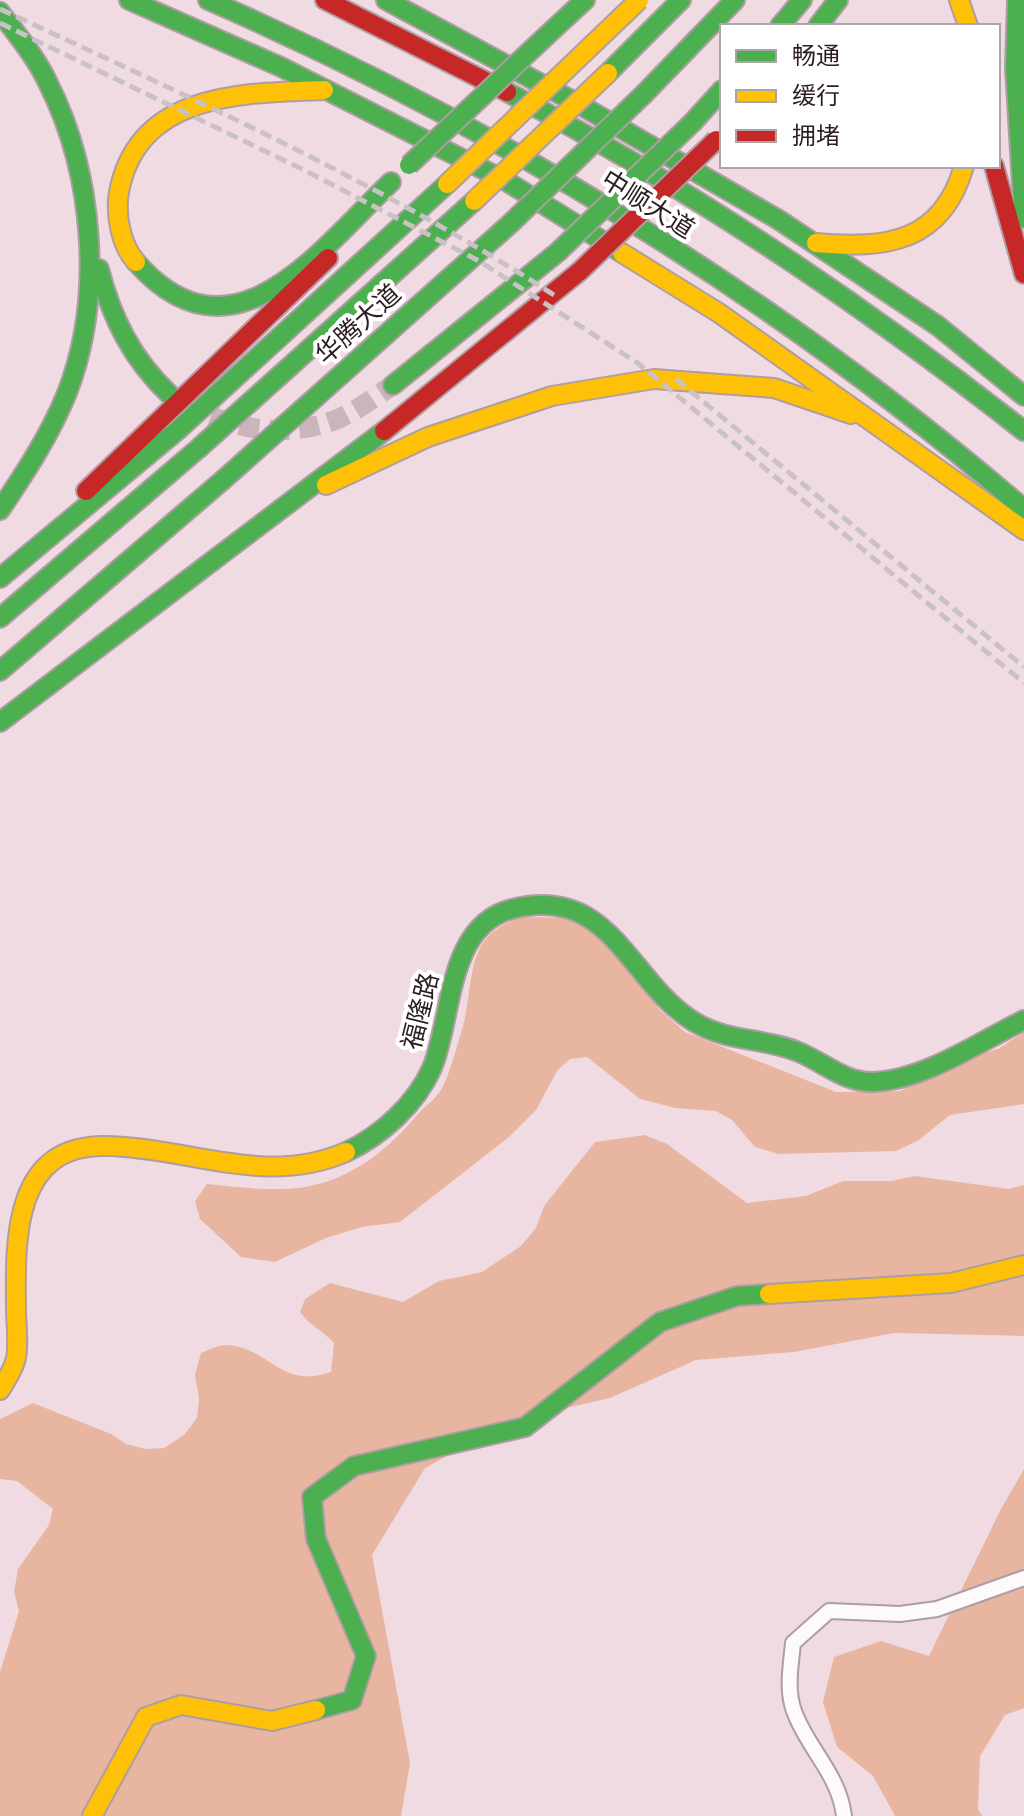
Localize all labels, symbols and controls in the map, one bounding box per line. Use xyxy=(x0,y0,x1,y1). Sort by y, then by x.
legend xyxy=(720,24,1000,168)
text: 畅通 xyxy=(792,41,840,70)
text: 缓行 xyxy=(792,81,840,110)
text: 拥堵 xyxy=(792,121,840,150)
street label: 中顺大道 xyxy=(595,163,701,245)
street label: 华腾大道 xyxy=(309,277,407,371)
street label: 福隆路 xyxy=(395,969,445,1053)

